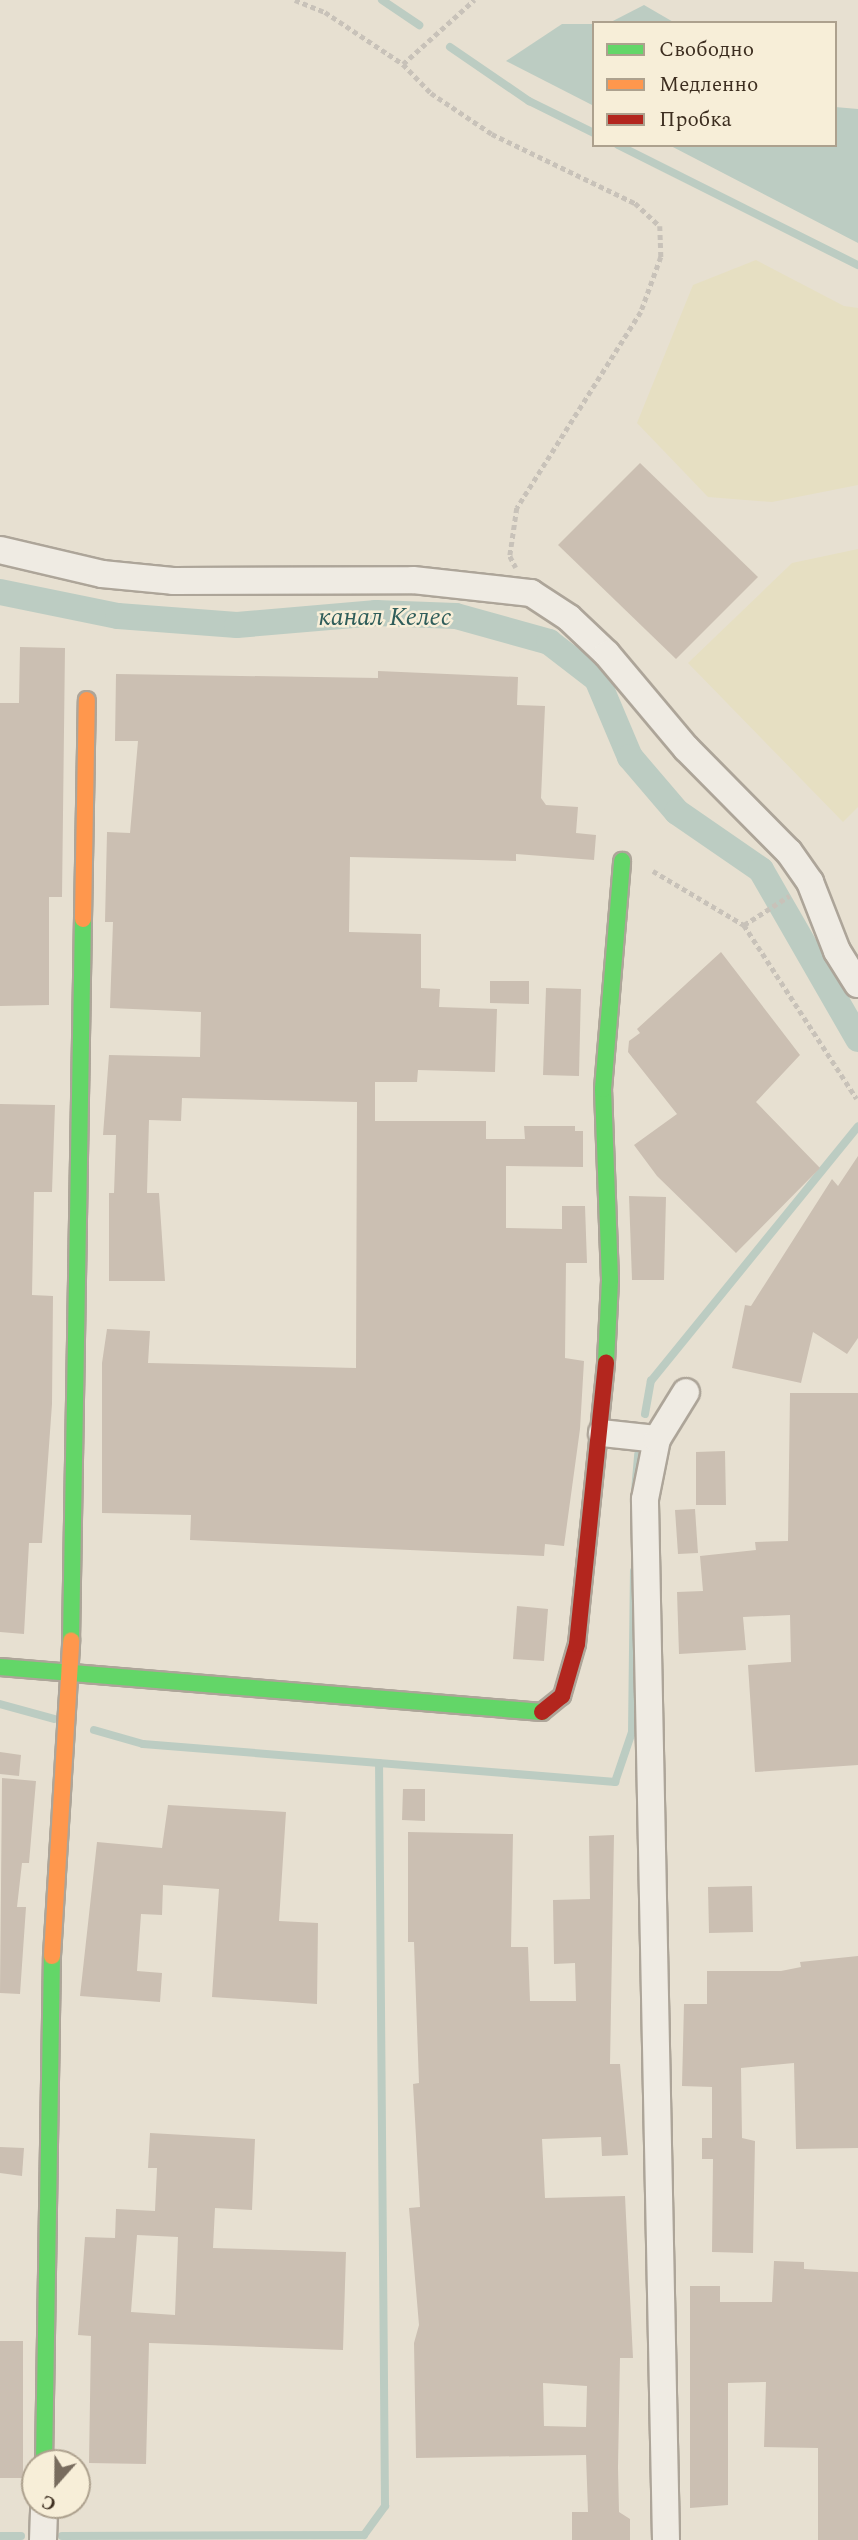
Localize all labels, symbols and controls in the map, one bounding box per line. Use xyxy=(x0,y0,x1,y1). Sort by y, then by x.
legend xyxy=(592,21,837,147)
text: Свободно xyxy=(659,34,754,66)
text: Медленно xyxy=(659,69,758,101)
text: Пробка xyxy=(659,104,732,136)
water label: канал Келес xyxy=(318,602,452,634)
north arrow xyxy=(21,2449,91,2519)
text: С xyxy=(38,2486,61,2518)

